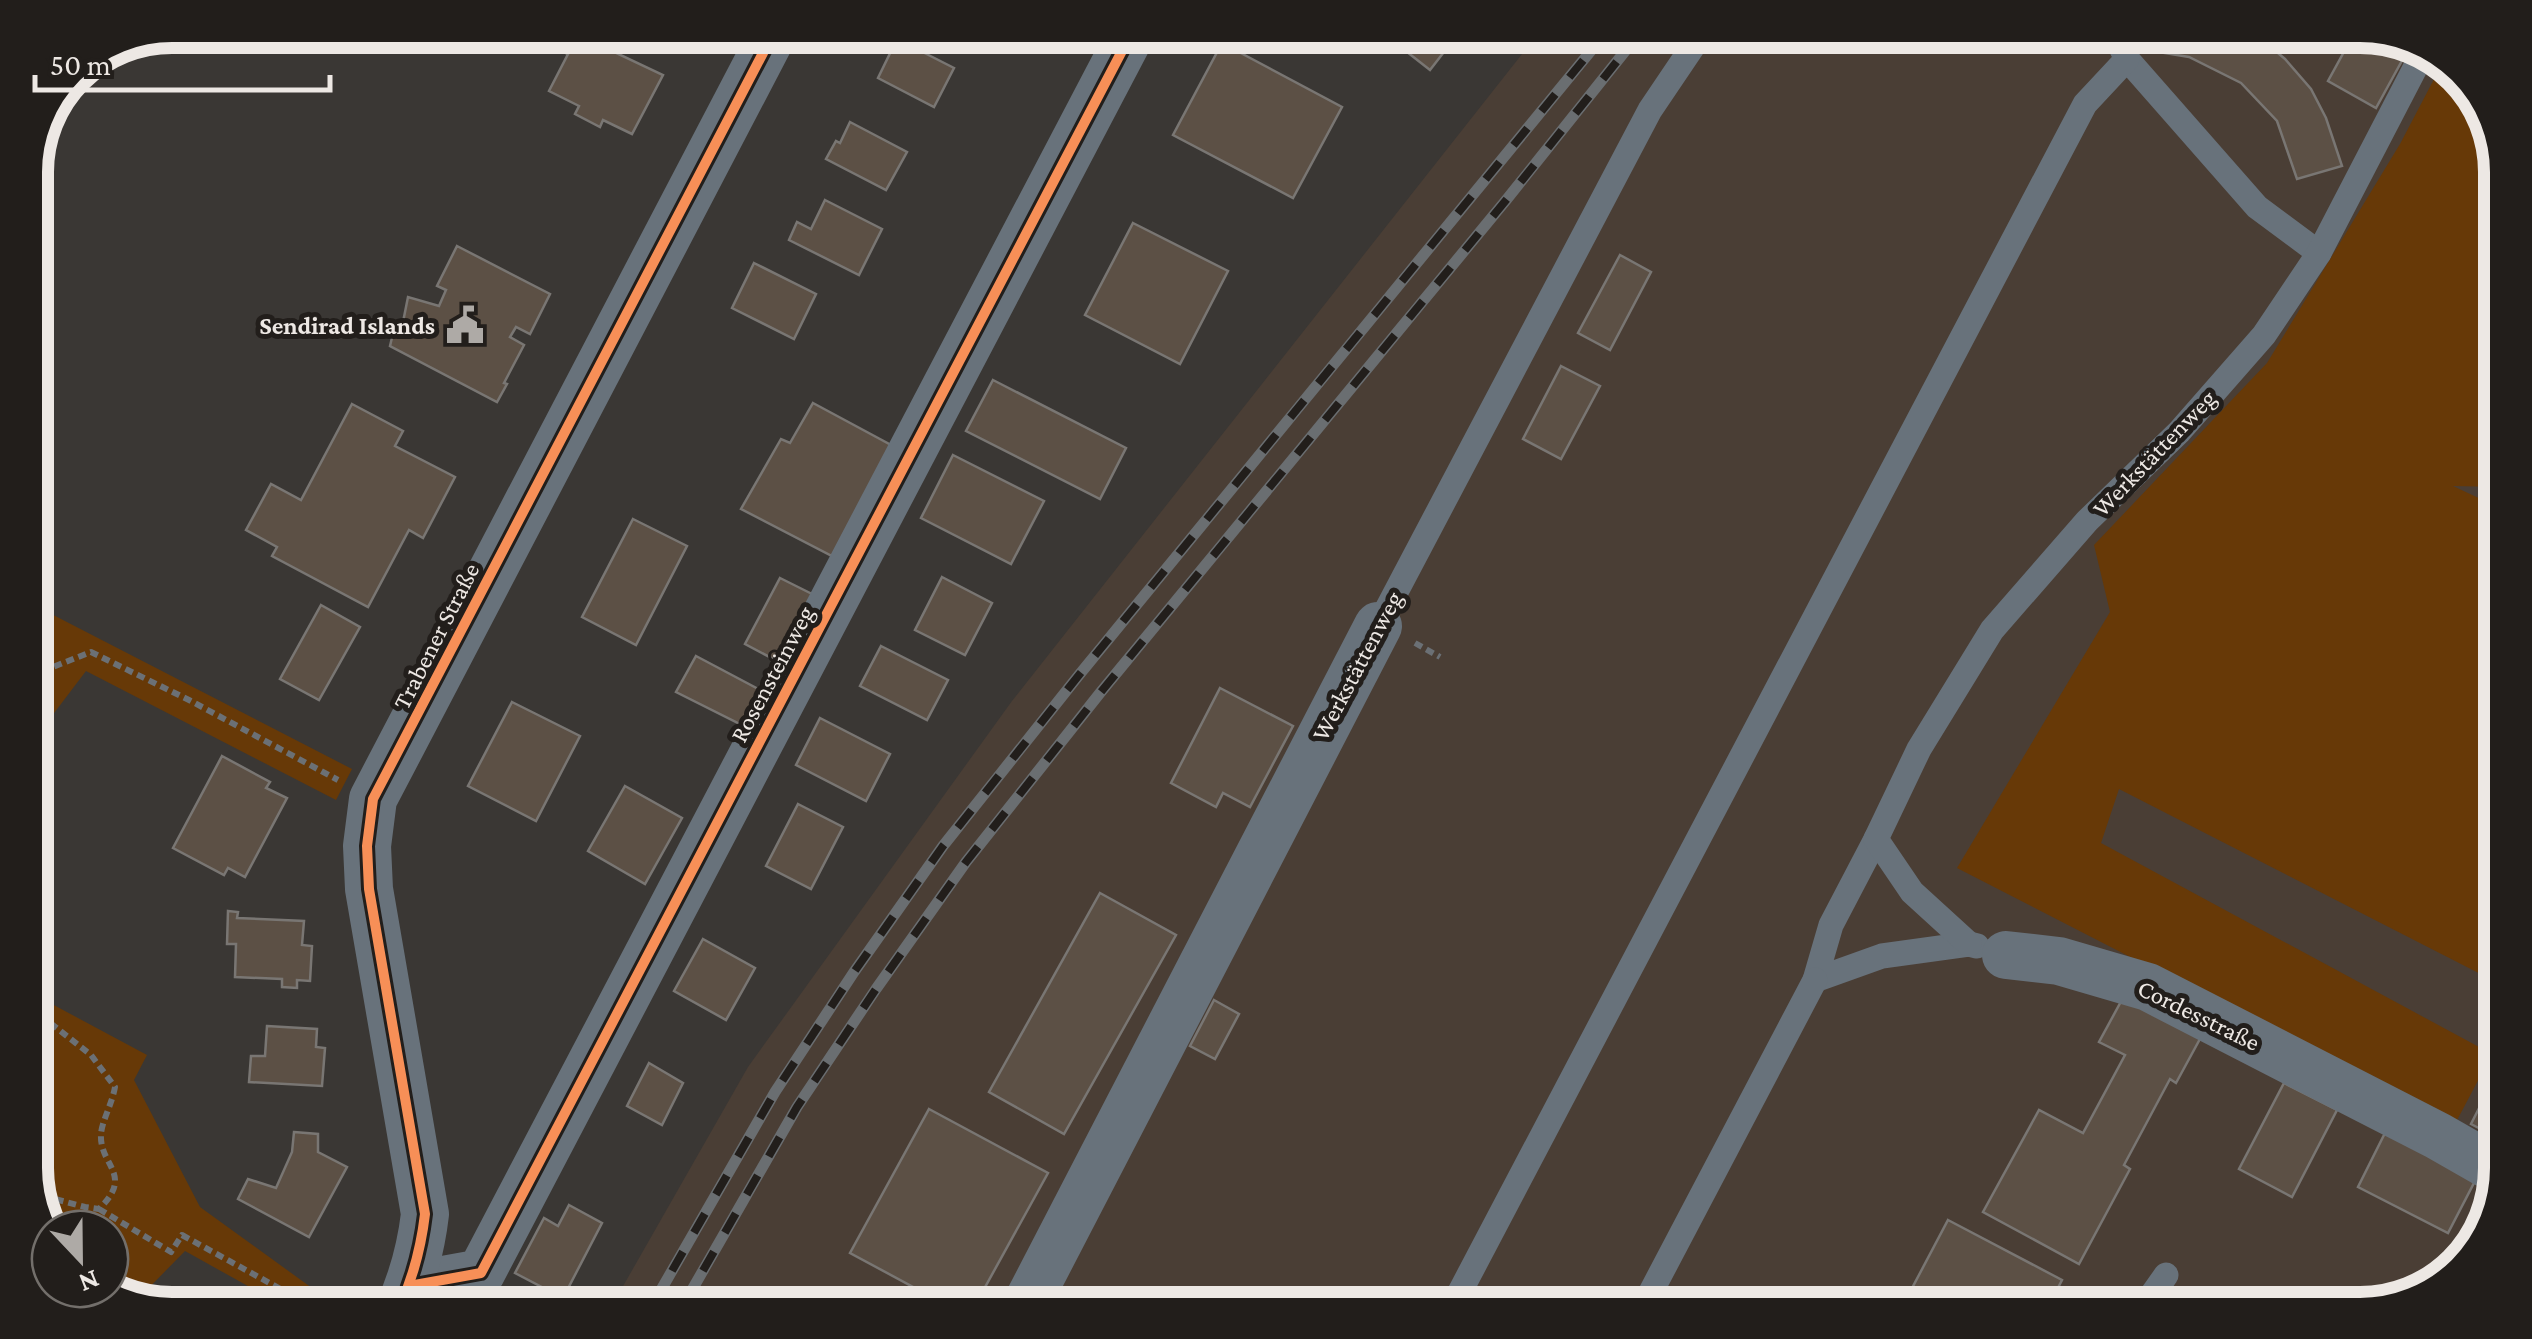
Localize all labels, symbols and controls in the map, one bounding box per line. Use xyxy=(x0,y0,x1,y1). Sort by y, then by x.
scale bar xyxy=(35,30,330,92)
text: 50 m xyxy=(50,48,111,81)
public building icon: Sendirad Islands xyxy=(444,304,486,346)
place label: Sendirad Islands xyxy=(259,312,435,339)
street label: Werkstättenweg xyxy=(2087,384,2222,522)
street label: Trabener Straße xyxy=(388,558,484,714)
street label: Werkstättenweg xyxy=(1306,587,1409,746)
street label: Rosensteinweg xyxy=(725,601,820,747)
street label: Cordesstraße xyxy=(2134,974,2264,1056)
north arrow xyxy=(30,1209,130,1309)
text: N xyxy=(75,1264,104,1300)

